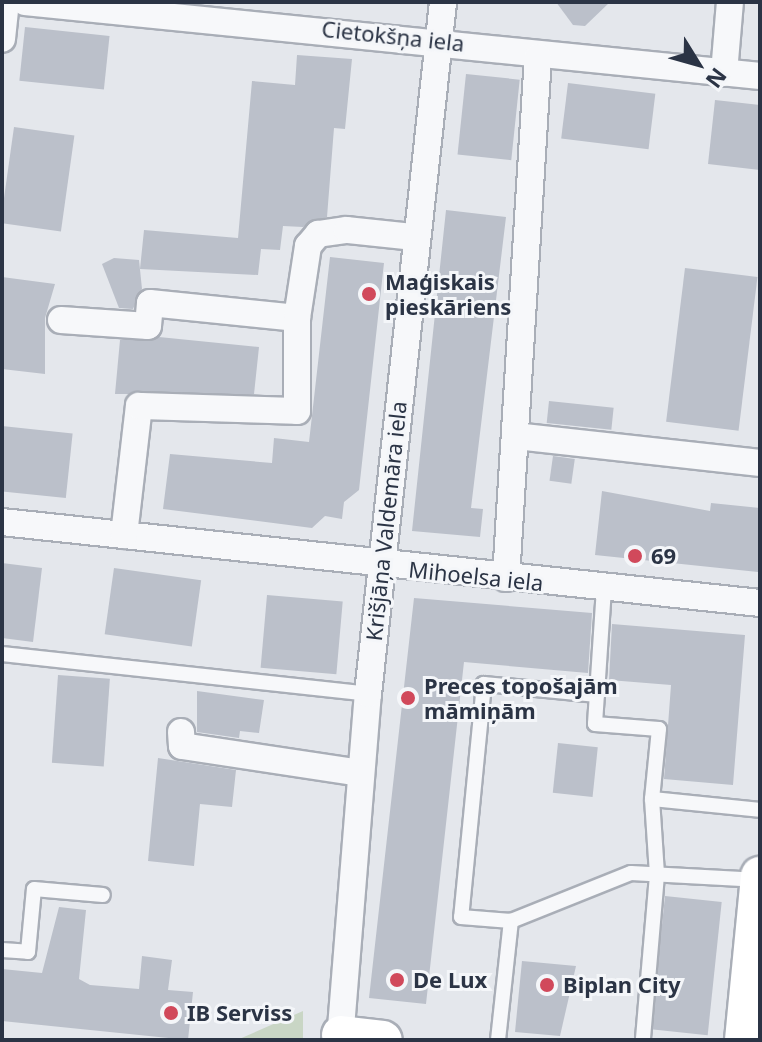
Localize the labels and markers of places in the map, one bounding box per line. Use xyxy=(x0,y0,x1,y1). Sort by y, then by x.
place label: Maģiskais pieskāriens xyxy=(385,268,511,320)
marker: Maģiskais pieskāriens xyxy=(360,285,378,303)
place label: 69 xyxy=(651,543,676,569)
marker: 69 xyxy=(626,547,644,565)
place label: Preces topošajām māmiņām xyxy=(424,672,618,724)
marker: Preces topošajām māmiņām xyxy=(399,689,417,707)
place label: De Lux xyxy=(413,967,487,993)
marker: De Lux xyxy=(388,971,406,989)
place label: Biplan City xyxy=(563,972,681,998)
marker: Biplan City xyxy=(538,976,556,994)
place label: IB Serviss xyxy=(187,1000,292,1026)
marker: IB Serviss xyxy=(162,1004,180,1022)

